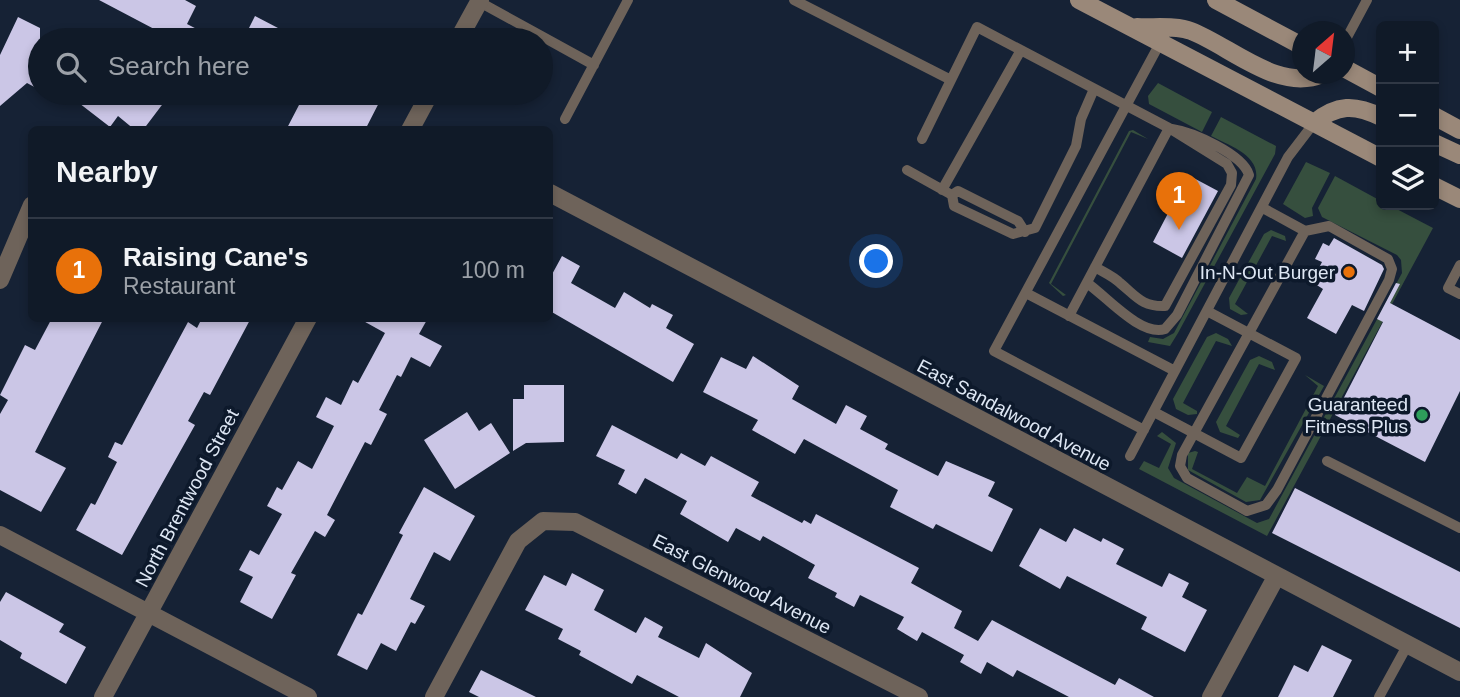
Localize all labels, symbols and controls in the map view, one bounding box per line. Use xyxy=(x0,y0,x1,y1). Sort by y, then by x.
north arrow xyxy=(1292,21,1355,84)
map controls xyxy=(1376,21,1439,210)
button: + xyxy=(1376,21,1439,84)
search box xyxy=(28,28,553,105)
icon: search xyxy=(52,48,90,86)
text: Search here xyxy=(108,51,250,81)
button: − xyxy=(1376,84,1439,147)
button: layers xyxy=(1376,147,1439,210)
text: Nearby xyxy=(56,155,158,188)
pin: 1 xyxy=(1156,172,1202,230)
text: Raising Cane's xyxy=(123,242,308,272)
your location xyxy=(859,244,893,278)
text: 1 xyxy=(73,257,85,283)
text: 100 m xyxy=(461,257,525,283)
place label: In-N-Out Burger xyxy=(1200,262,1336,283)
marker: In-N-Out Burger xyxy=(1341,264,1357,280)
text: Restaurant xyxy=(123,273,236,299)
street label: East Sandalwood Avenue xyxy=(914,355,1114,475)
place label: Guaranteed Fitness Plus xyxy=(1305,394,1408,437)
street label: North Brentwood Street xyxy=(131,405,243,591)
marker: Guaranteed Fitness Plus xyxy=(1414,407,1430,423)
street label: East Glenwood Avenue xyxy=(649,530,835,638)

